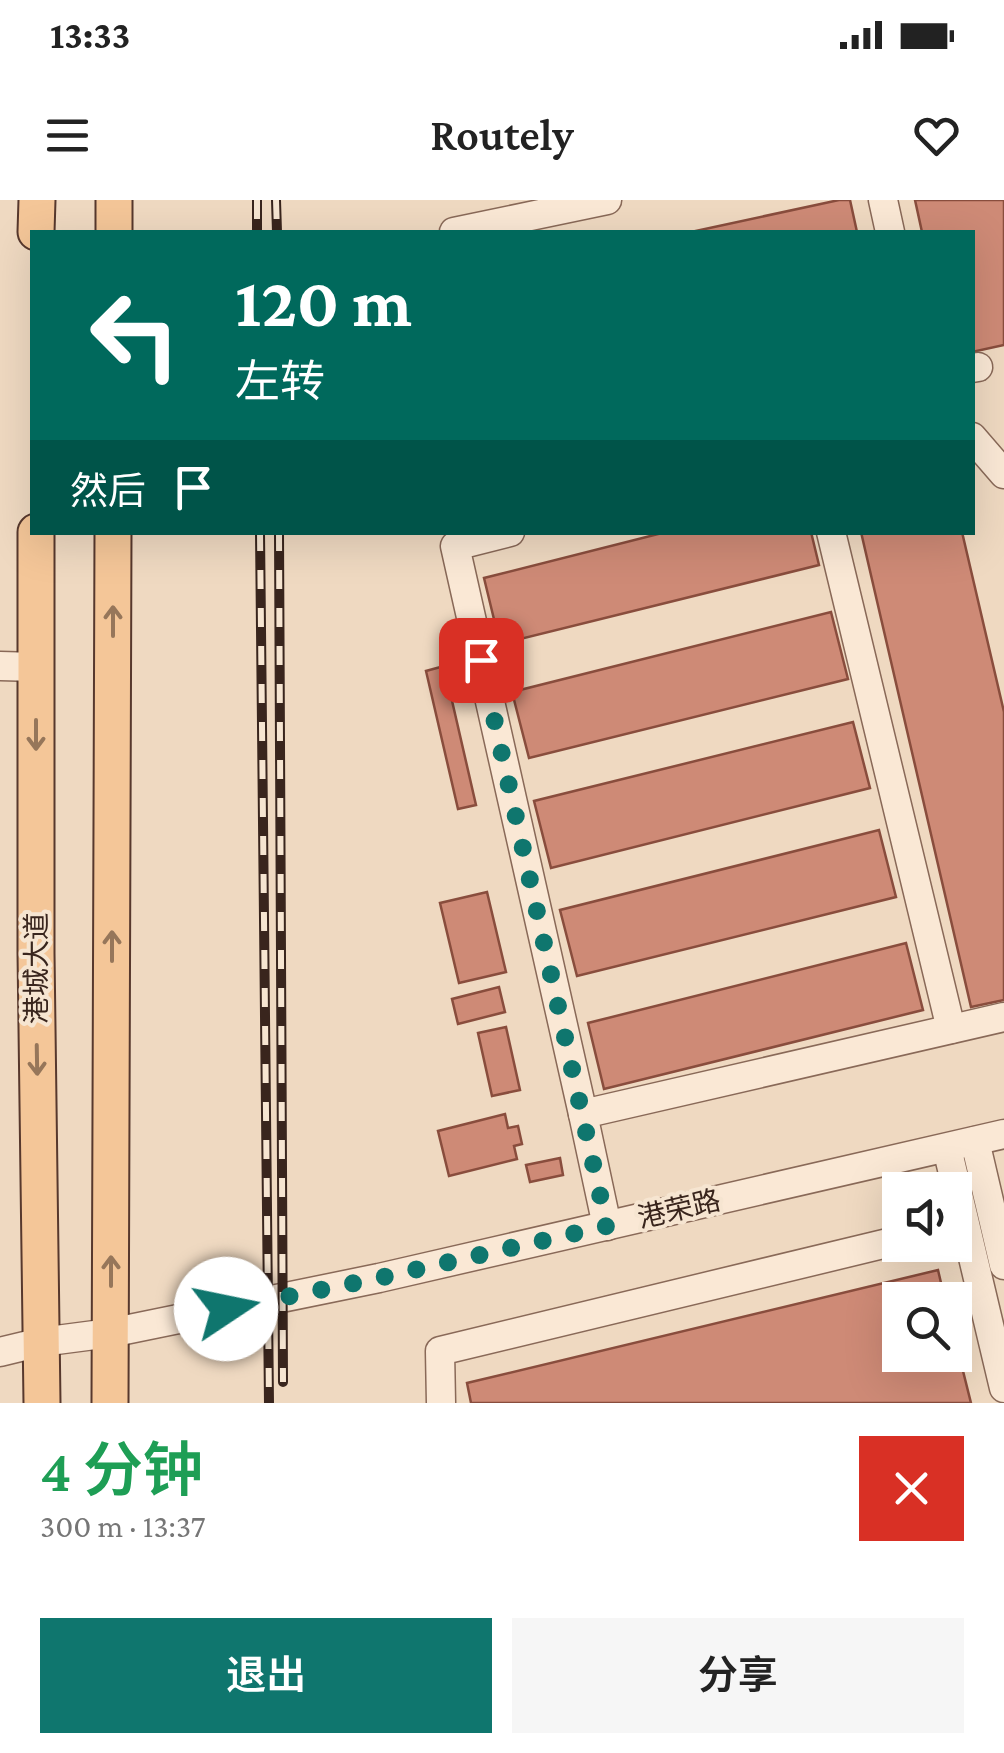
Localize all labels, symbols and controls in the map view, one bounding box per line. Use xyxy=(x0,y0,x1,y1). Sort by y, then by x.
text: 13:33 xyxy=(50,14,130,56)
icon: menu xyxy=(40,108,95,163)
icon: heart xyxy=(909,108,964,163)
text: Routely xyxy=(430,110,574,160)
text: 120 m xyxy=(235,263,412,341)
icon: left xyxy=(70,270,200,400)
text: 左转 xyxy=(235,357,325,407)
icon: arrive xyxy=(166,460,221,515)
text: 然后 xyxy=(70,470,146,512)
one-way arrow xyxy=(104,605,122,638)
pin xyxy=(439,618,524,703)
icon: arrive xyxy=(454,633,509,688)
one-way arrow xyxy=(26,718,46,750)
street label: 港城大道 xyxy=(21,912,52,1024)
one-way arrow xyxy=(102,930,122,962)
one-way arrow xyxy=(28,1042,46,1075)
map controls xyxy=(882,1172,972,1372)
button: sound xyxy=(882,1172,972,1262)
street label: 港荣路 xyxy=(635,1184,723,1234)
one-way arrow xyxy=(101,1255,120,1287)
position arrow xyxy=(174,1257,278,1361)
button: search xyxy=(882,1282,972,1372)
button: close xyxy=(859,1436,964,1541)
text: 4 分钟 xyxy=(40,1437,203,1504)
text: 300 m · 13:37 xyxy=(40,1508,206,1544)
button: 退出 xyxy=(40,1618,492,1733)
button: 分享 xyxy=(512,1618,964,1733)

